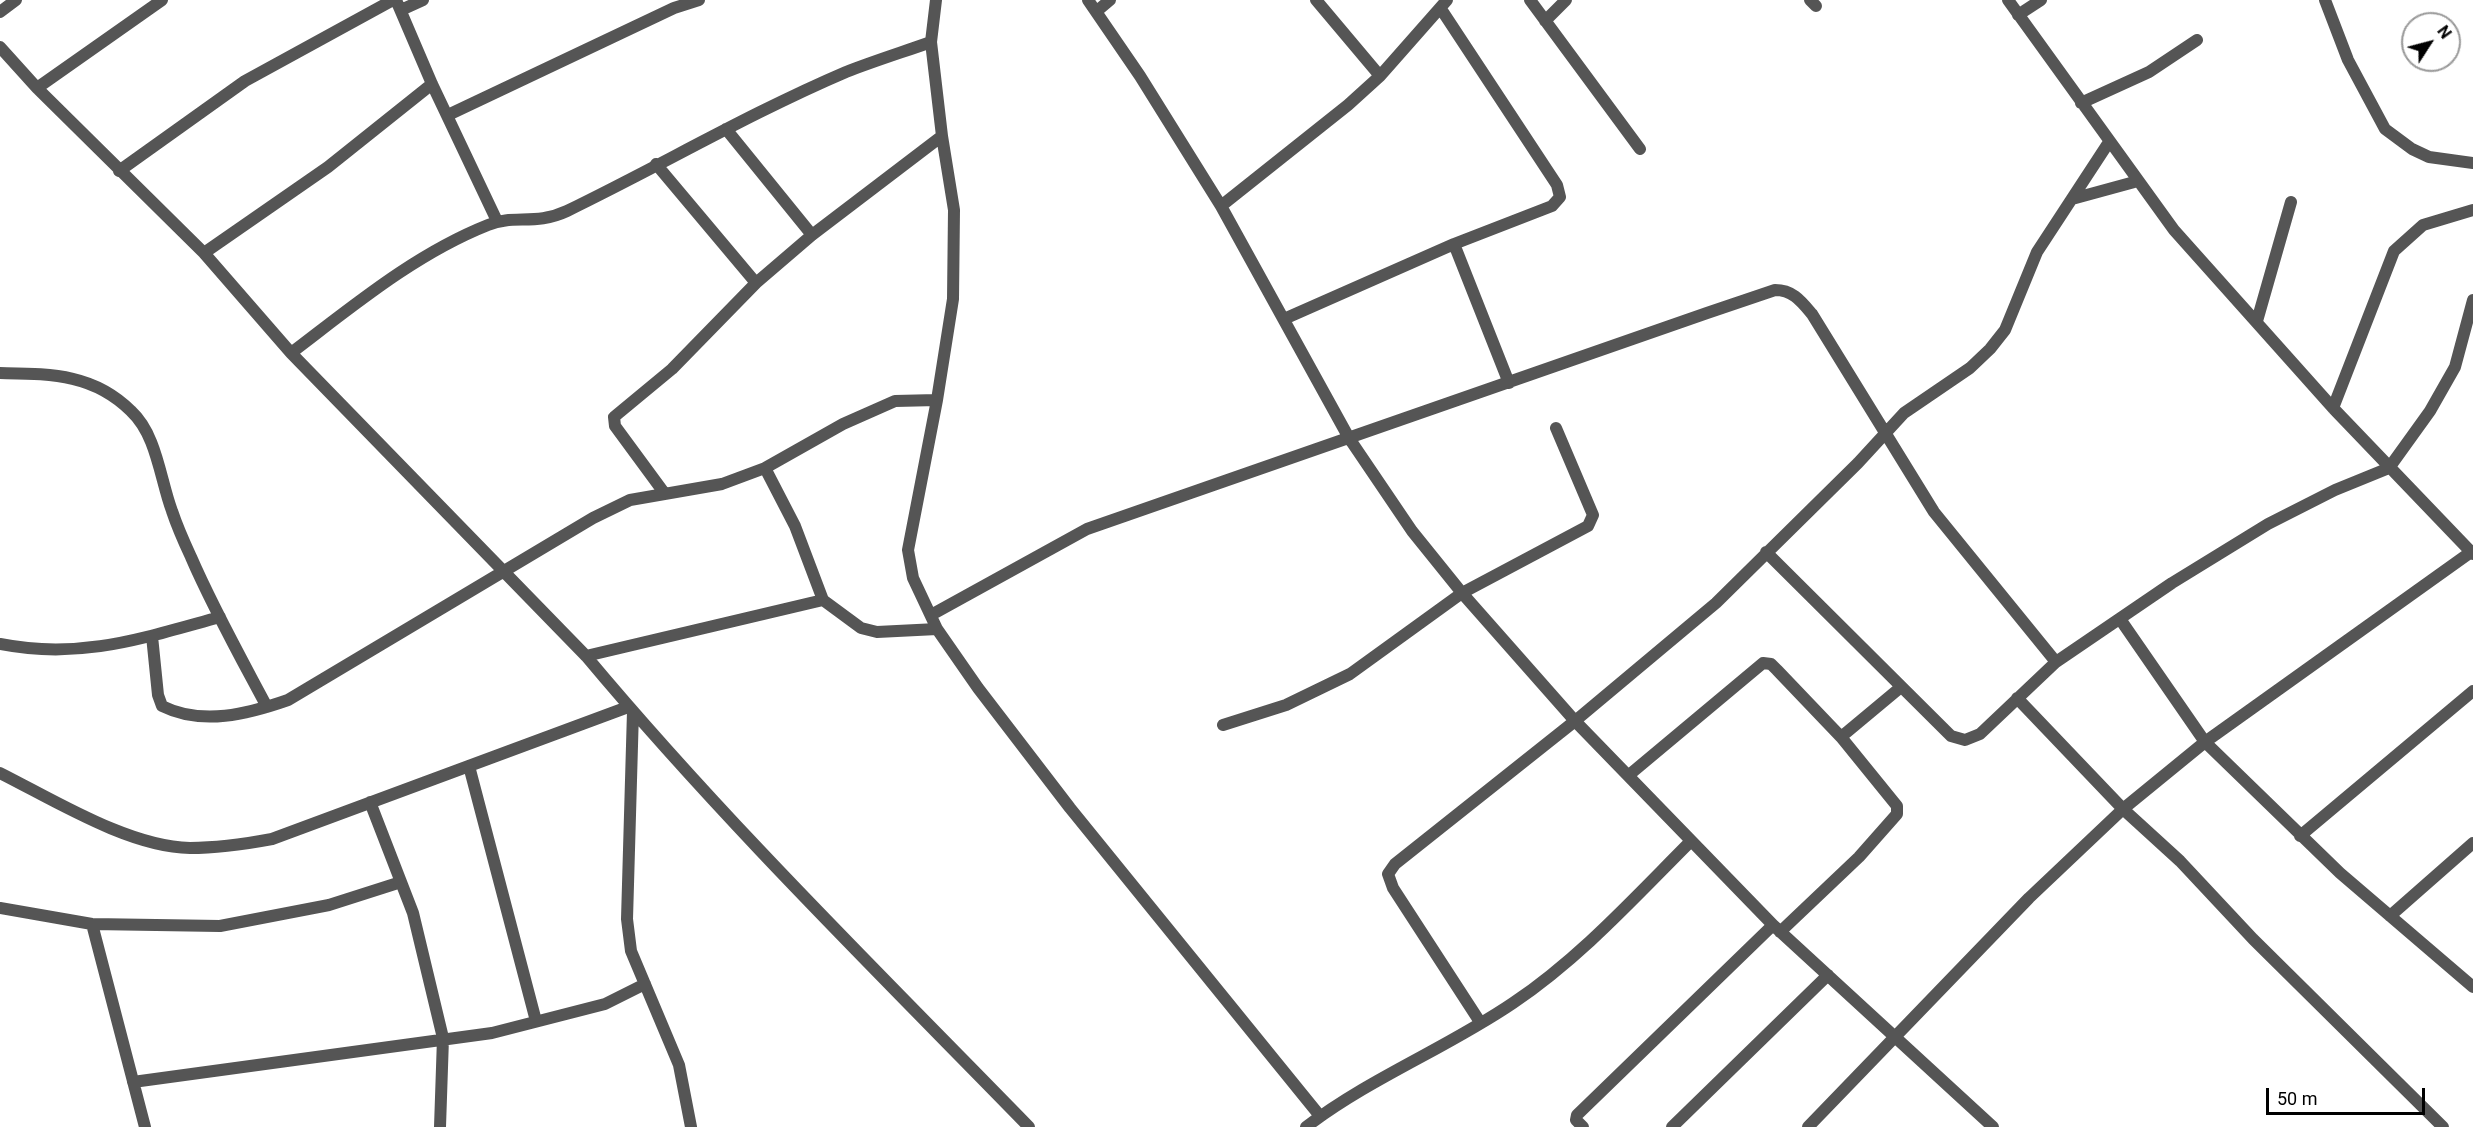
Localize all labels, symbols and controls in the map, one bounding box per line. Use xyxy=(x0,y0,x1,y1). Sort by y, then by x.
north arrow xyxy=(2401,12,2461,72)
text: N xyxy=(2433,22,2455,42)
scale bar xyxy=(2269,1076,2428,1114)
text: 50 m xyxy=(2277,1088,2317,1109)

